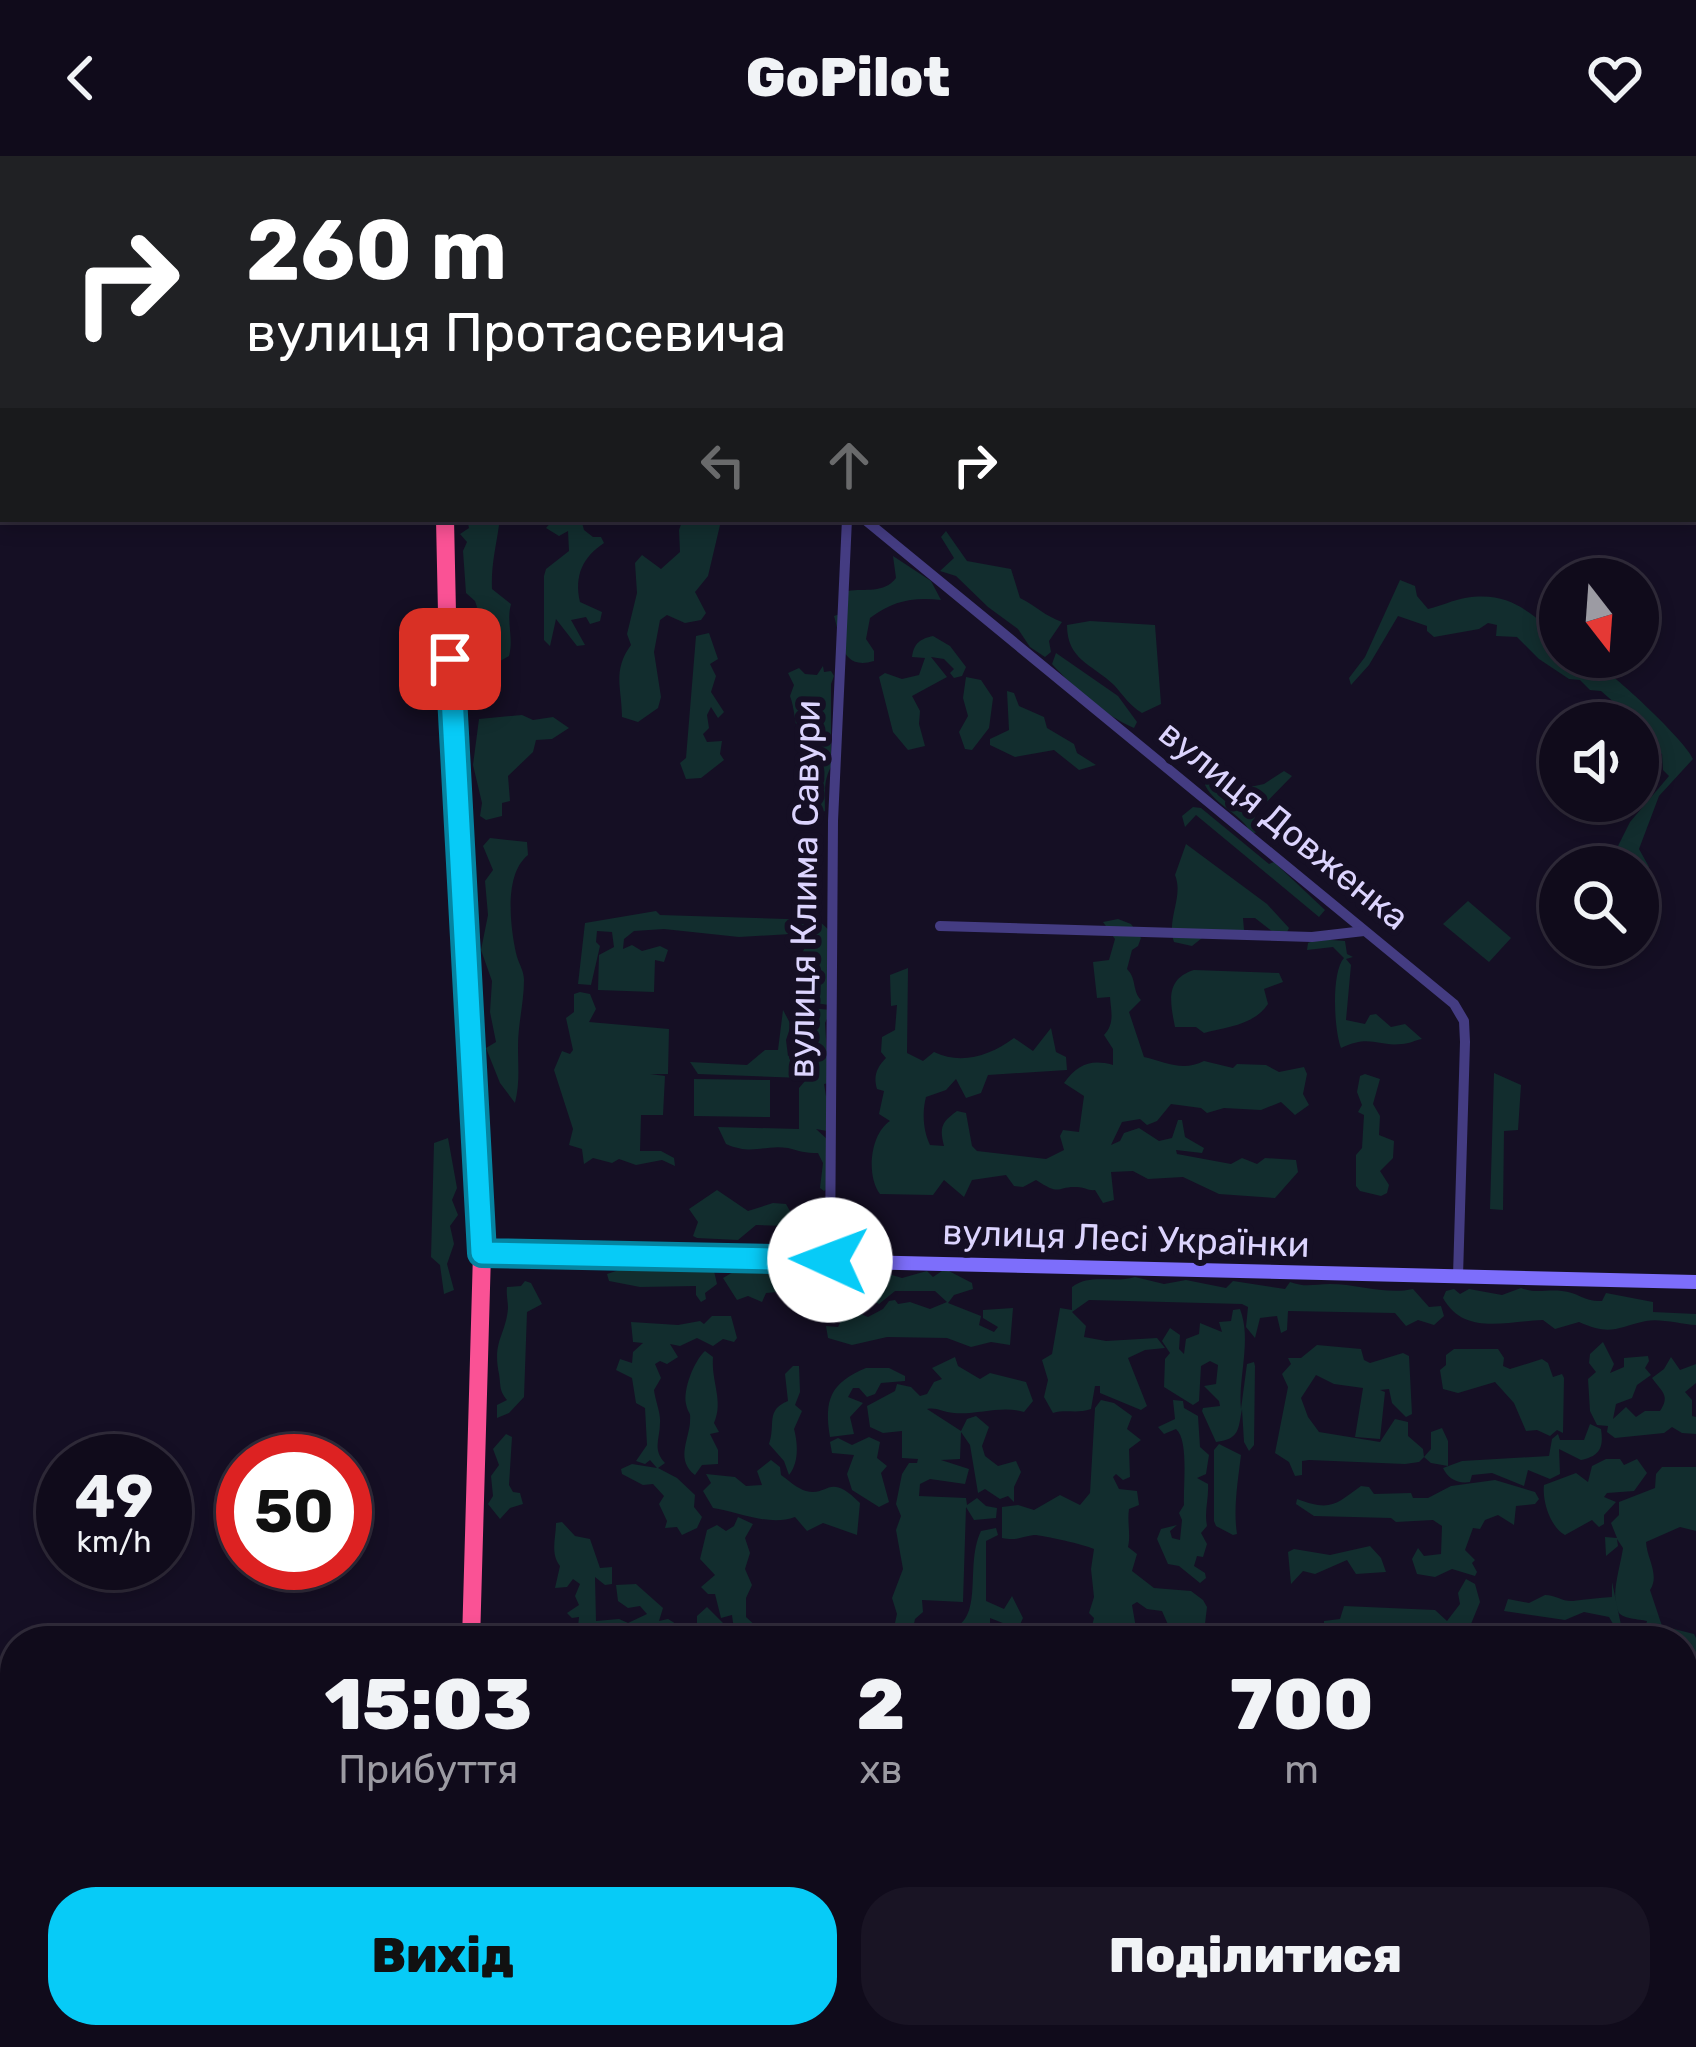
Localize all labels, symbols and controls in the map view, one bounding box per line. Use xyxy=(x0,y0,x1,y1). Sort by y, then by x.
icon: back xyxy=(48,45,114,111)
icon: heart xyxy=(1582,45,1648,111)
text: GoPilot xyxy=(746,46,950,110)
text: 260 m xyxy=(246,200,507,300)
icon: right xyxy=(48,204,204,360)
text: вулиця Протасевича xyxy=(246,301,786,365)
icon: left xyxy=(690,432,756,498)
icon: ahead xyxy=(816,432,882,498)
icon: right xyxy=(942,432,1008,498)
north arrow xyxy=(1539,558,1659,678)
map controls xyxy=(1539,558,1659,966)
pin xyxy=(399,608,501,710)
icon: arrive xyxy=(417,626,483,692)
street label: вулиця Клима Савури xyxy=(779,699,829,1079)
button: sound xyxy=(1539,702,1659,822)
street label: вулиця Довженка xyxy=(1151,711,1417,939)
button: search xyxy=(1539,846,1659,966)
position arrow xyxy=(767,1197,893,1323)
street label: вулиця Лесі Українки xyxy=(942,1210,1310,1266)
speed limit sign: 50 xyxy=(216,1434,372,1590)
text: 49 xyxy=(74,1461,154,1532)
text: km/h xyxy=(77,1524,151,1560)
text: 15:03 xyxy=(324,1662,532,1747)
text: 2 xyxy=(857,1662,905,1747)
text: 700 xyxy=(1230,1662,1374,1747)
text: Прибуття xyxy=(338,1747,518,1793)
text: хв xyxy=(860,1747,902,1793)
text: m xyxy=(1284,1747,1319,1793)
button: Вихід xyxy=(48,1887,837,2025)
button: Поділитися xyxy=(861,1887,1650,2025)

